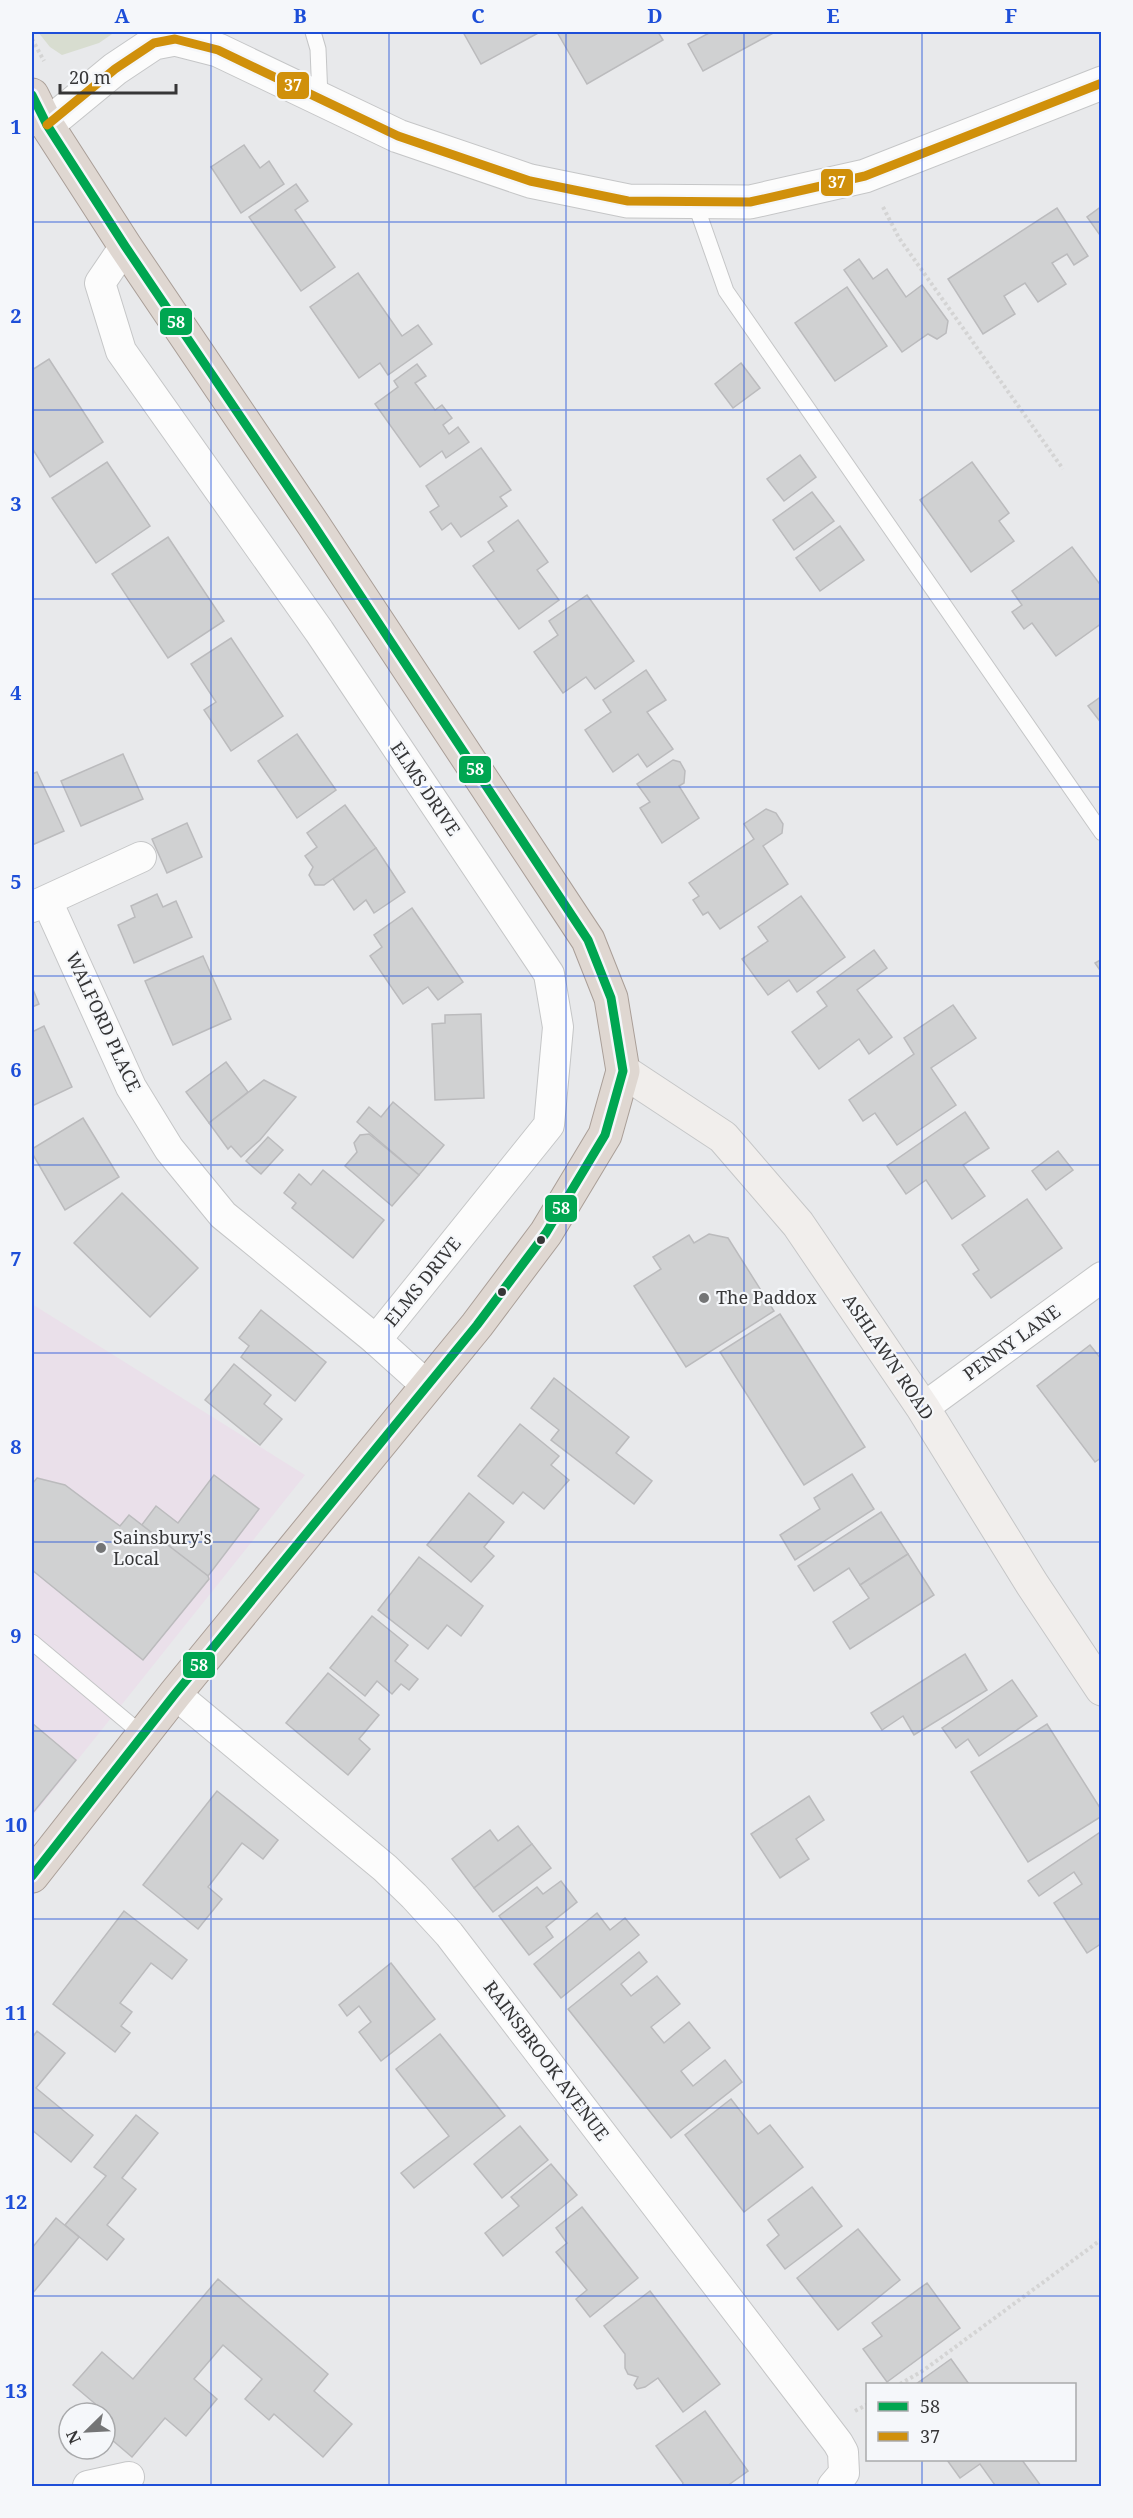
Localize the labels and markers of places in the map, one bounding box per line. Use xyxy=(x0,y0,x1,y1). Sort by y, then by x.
unlabelled marker xyxy=(535,1234,547,1246)
place label: The Paddox xyxy=(716,1285,817,1309)
unlabelled marker xyxy=(496,1286,508,1298)
marker: The Paddox xyxy=(697,1291,711,1305)
place label: Sainsbury's Local xyxy=(113,1525,212,1570)
marker: Sainsbury's Local xyxy=(94,1541,108,1555)

